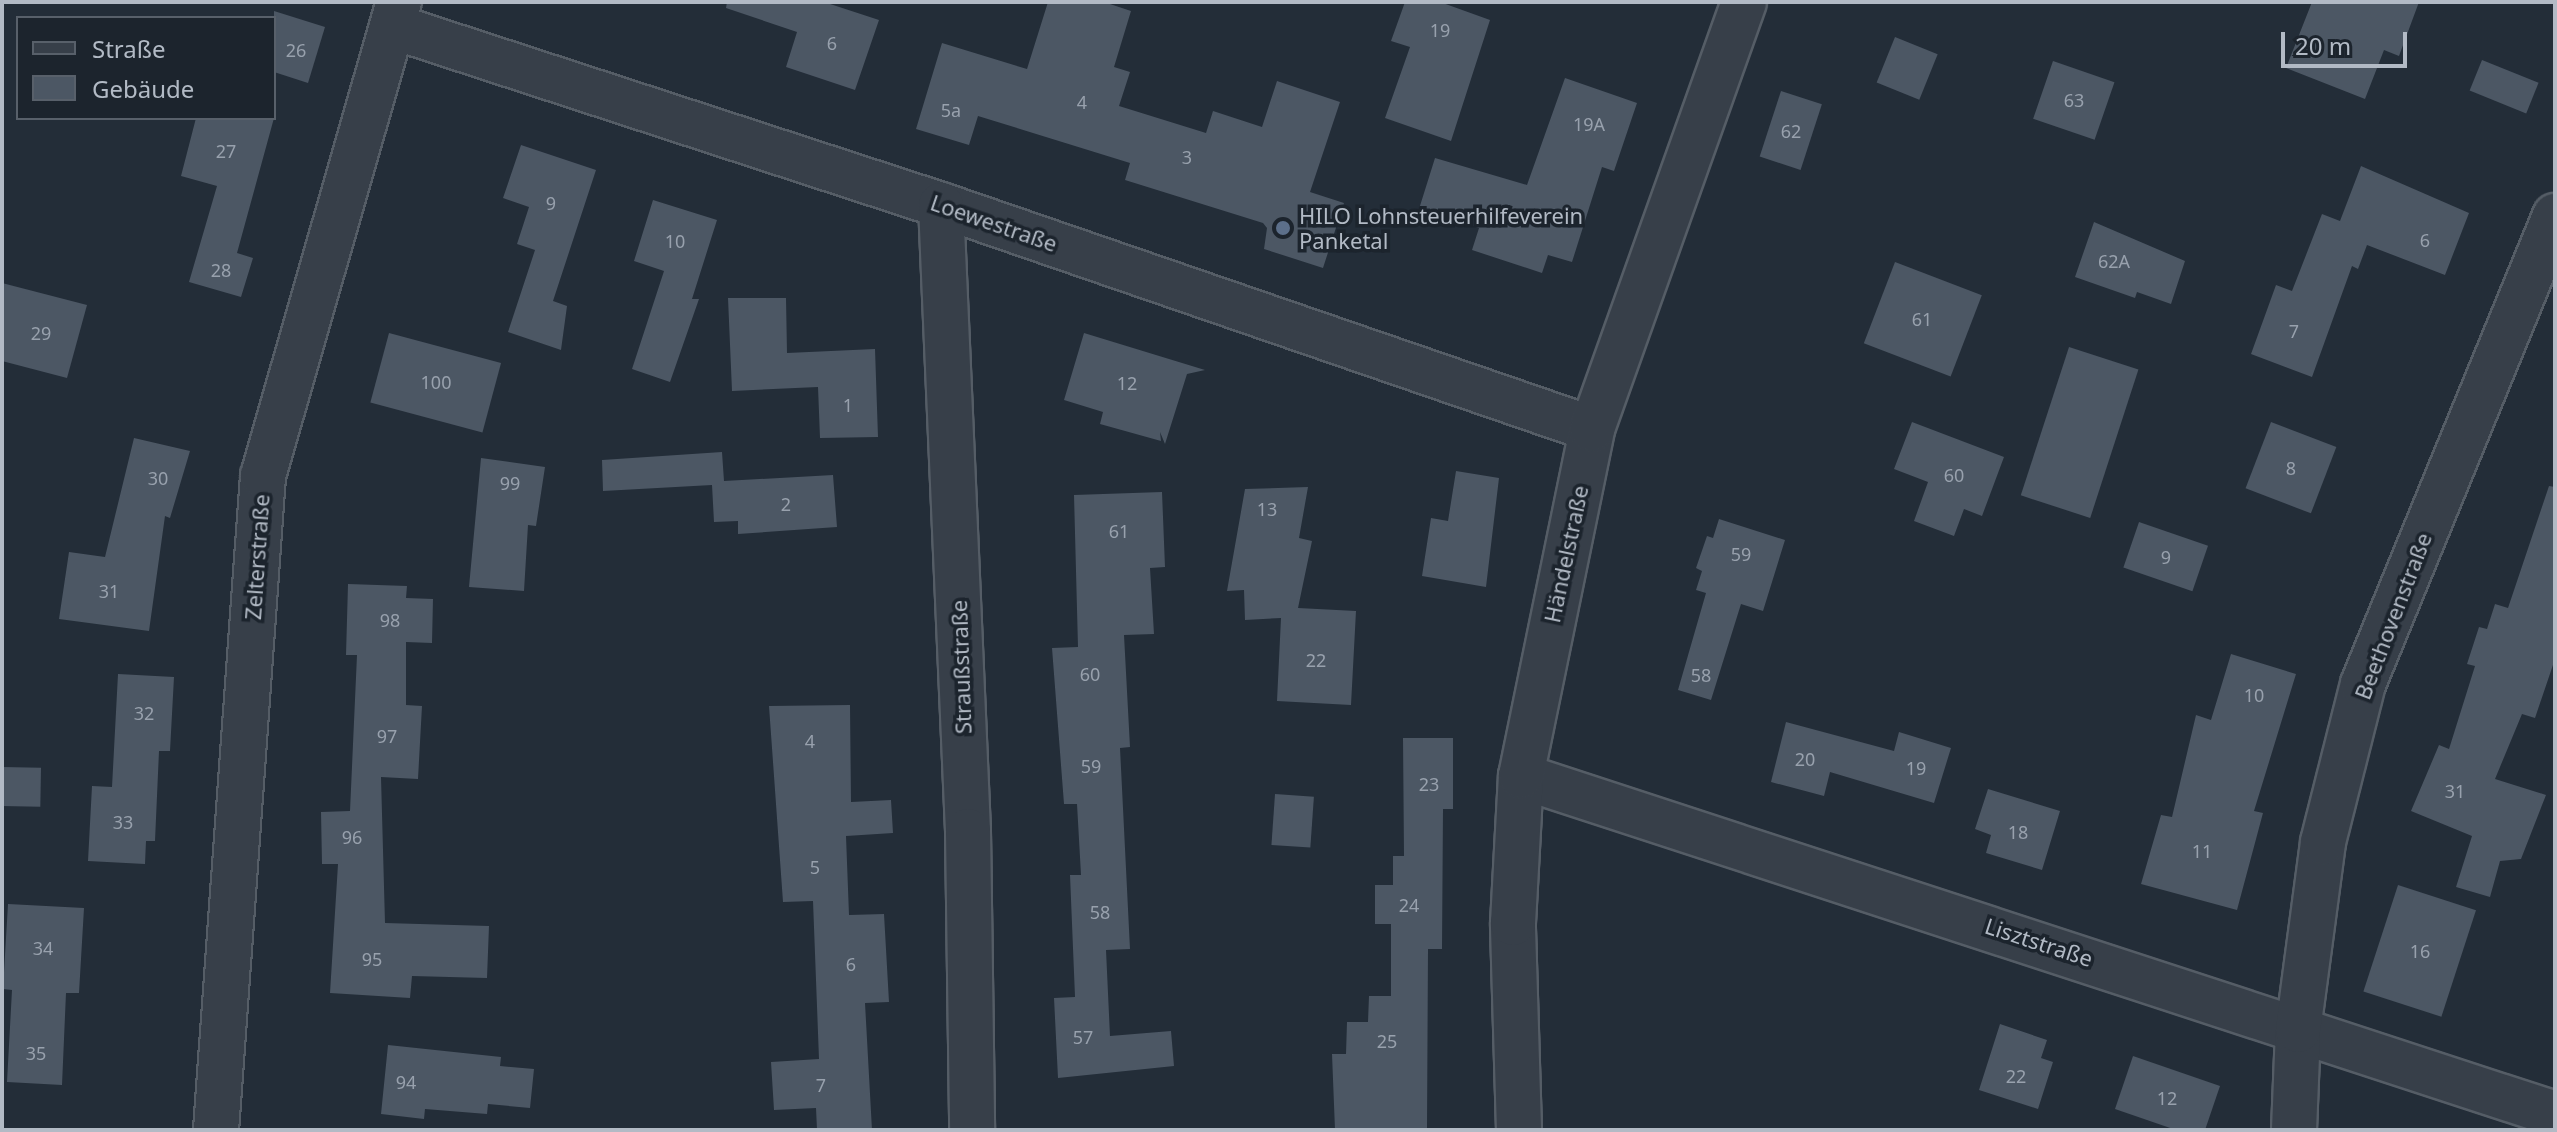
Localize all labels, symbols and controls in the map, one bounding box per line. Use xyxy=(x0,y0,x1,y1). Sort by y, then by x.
legend xyxy=(16,16,276,120)
scale bar xyxy=(2285,16,2411,66)
house number: 19 xyxy=(1430,19,1450,41)
text: 20 m xyxy=(2295,29,2351,62)
text: Straße xyxy=(92,32,165,65)
house number: 6 xyxy=(827,32,837,54)
house number: 26 xyxy=(286,39,306,61)
text: Gebäude xyxy=(92,72,194,105)
house number: 63 xyxy=(2064,89,2084,111)
house number: 4 xyxy=(1077,91,1087,113)
house number: 5a xyxy=(941,99,961,121)
house number: 19A xyxy=(1573,113,1605,135)
house number: 62 xyxy=(1781,120,1801,142)
house number: 27 xyxy=(216,140,236,162)
house number: 3 xyxy=(1182,146,1192,168)
street label: Loewestraße xyxy=(927,189,1061,257)
house number: 9 xyxy=(546,192,556,214)
place label: HILO Lohnsteuerhilfeverein Panketal xyxy=(1299,202,1583,254)
marker: HILO Lohnsteuerhilfeverein Panketal xyxy=(1274,219,1292,237)
house number: 6 xyxy=(2420,229,2430,251)
house number: 10 xyxy=(665,230,685,252)
house number: 62A xyxy=(2098,250,2130,272)
house number: 28 xyxy=(211,259,231,281)
house number: 61 xyxy=(1912,308,1932,330)
house number: 7 xyxy=(2289,320,2299,342)
house number: 29 xyxy=(31,322,51,344)
house number: 100 xyxy=(421,371,451,393)
house number: 12 xyxy=(1117,372,1137,394)
house number: 1 xyxy=(843,394,853,416)
house number: 8 xyxy=(2286,457,2296,479)
house number: 60 xyxy=(1944,464,1964,486)
house number: 30 xyxy=(148,467,168,489)
house number: 99 xyxy=(500,472,520,494)
street label: Händelstraße xyxy=(1539,483,1593,625)
street label: Zelterstraße xyxy=(239,493,275,621)
house number: 2 xyxy=(781,493,791,515)
house number: 13 xyxy=(1257,498,1277,520)
house number: 61 xyxy=(1109,520,1129,542)
street label: Beethovenstraße xyxy=(2349,529,2437,703)
house number: 59 xyxy=(1731,543,1751,565)
house number: 9 xyxy=(2161,546,2171,568)
house number: 31 xyxy=(99,580,119,602)
street label: Straußstraße xyxy=(945,599,977,735)
house number: 98 xyxy=(380,609,400,631)
house number: 22 xyxy=(1306,649,1326,671)
house number: 60 xyxy=(1080,663,1100,685)
house number: 58 xyxy=(1691,664,1711,686)
house number: 10 xyxy=(2244,684,2264,706)
house number: 32 xyxy=(134,702,154,724)
house number: 97 xyxy=(377,725,397,747)
house number: 4 xyxy=(805,730,815,752)
house number: 20 xyxy=(1795,748,1815,770)
house number: 59 xyxy=(1081,755,1101,777)
house number: 19 xyxy=(1906,757,1926,779)
house number: 23 xyxy=(1419,773,1439,795)
house number: 31 xyxy=(2445,780,2465,802)
house number: 33 xyxy=(113,811,133,833)
house number: 18 xyxy=(2008,821,2028,843)
house number: 96 xyxy=(342,826,362,848)
house number: 11 xyxy=(2192,840,2212,862)
house number: 5 xyxy=(810,856,820,878)
house number: 24 xyxy=(1399,894,1419,916)
house number: 58 xyxy=(1090,901,1110,923)
street label: Lisztstraße xyxy=(1982,912,2096,972)
house number: 34 xyxy=(33,937,53,959)
house number: 16 xyxy=(2410,940,2430,962)
house number: 95 xyxy=(362,948,382,970)
house number: 6 xyxy=(846,953,856,975)
house number: 57 xyxy=(1073,1026,1093,1048)
house number: 25 xyxy=(1377,1030,1397,1052)
house number: 35 xyxy=(26,1042,46,1064)
house number: 22 xyxy=(2006,1065,2026,1087)
house number: 94 xyxy=(396,1071,416,1093)
house number: 7 xyxy=(816,1074,826,1096)
house number: 12 xyxy=(2157,1087,2177,1109)

